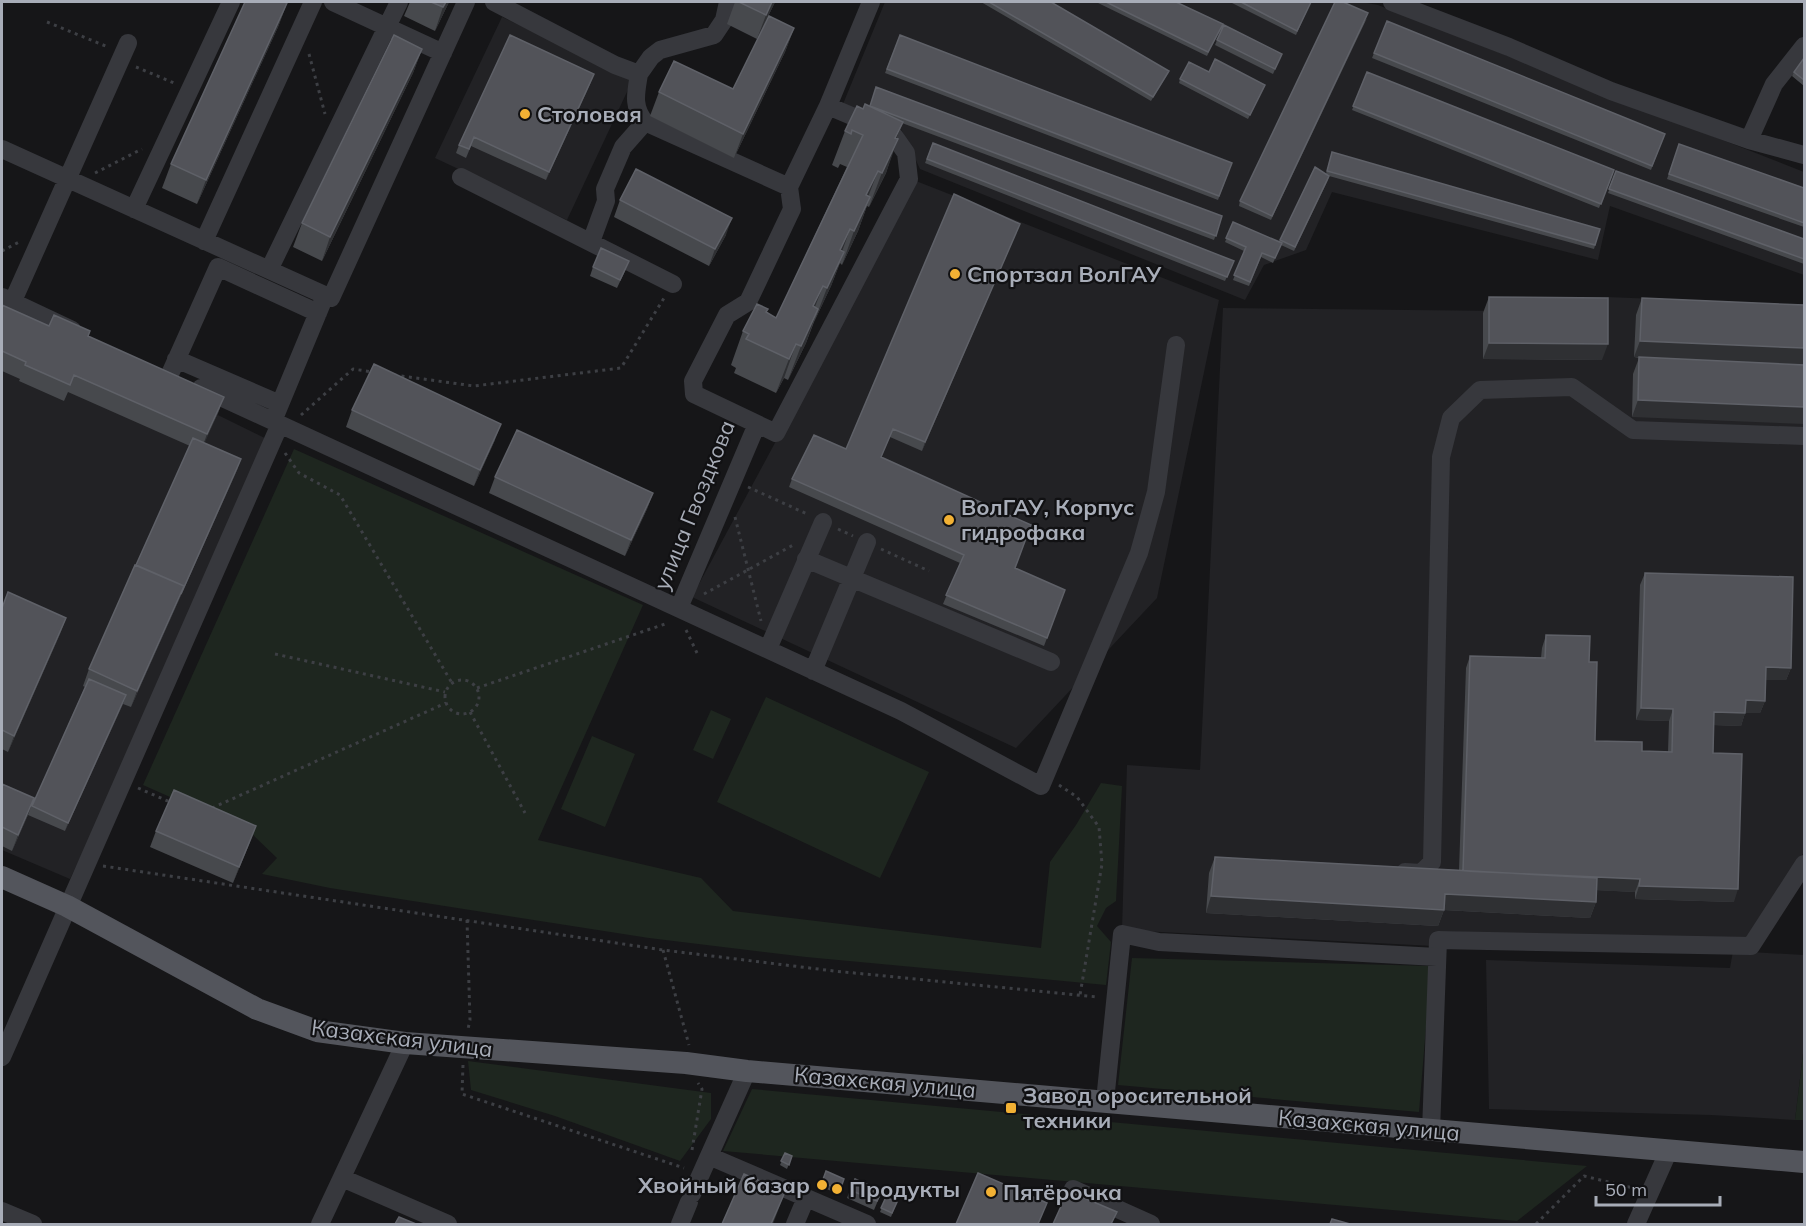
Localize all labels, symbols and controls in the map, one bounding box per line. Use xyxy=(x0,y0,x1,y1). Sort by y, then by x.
place label: Столовая xyxy=(537,100,642,128)
marker: Столовая xyxy=(518,107,532,121)
place label: Спортзал ВолГАУ xyxy=(967,260,1162,288)
marker: Спортзал ВолГАУ xyxy=(948,267,962,281)
street label: улица Гвоздкова xyxy=(647,416,741,594)
place label: ВолГАУ, Корпус гидрофака xyxy=(961,493,1134,546)
marker: ВолГАУ, Корпус гидрофака xyxy=(942,513,956,527)
street label: Казахская улица xyxy=(310,1013,494,1063)
street label: Казахская улица xyxy=(793,1060,977,1104)
place label: Завод оросительной техники xyxy=(1023,1081,1252,1134)
marker: Завод оросительной техники xyxy=(1004,1101,1018,1115)
street label: Казахская улица xyxy=(1277,1103,1461,1147)
scale bar xyxy=(1596,1169,1720,1207)
place label: Хвойный базар xyxy=(637,1171,810,1199)
place label: Продукты xyxy=(849,1175,960,1203)
marker: Хвойный базар xyxy=(815,1178,829,1192)
place label: Пятёрочка xyxy=(1003,1178,1122,1206)
text: 50 m xyxy=(1605,1178,1647,1201)
marker: Продукты xyxy=(830,1182,844,1196)
marker: Пятёрочка xyxy=(984,1185,998,1199)

